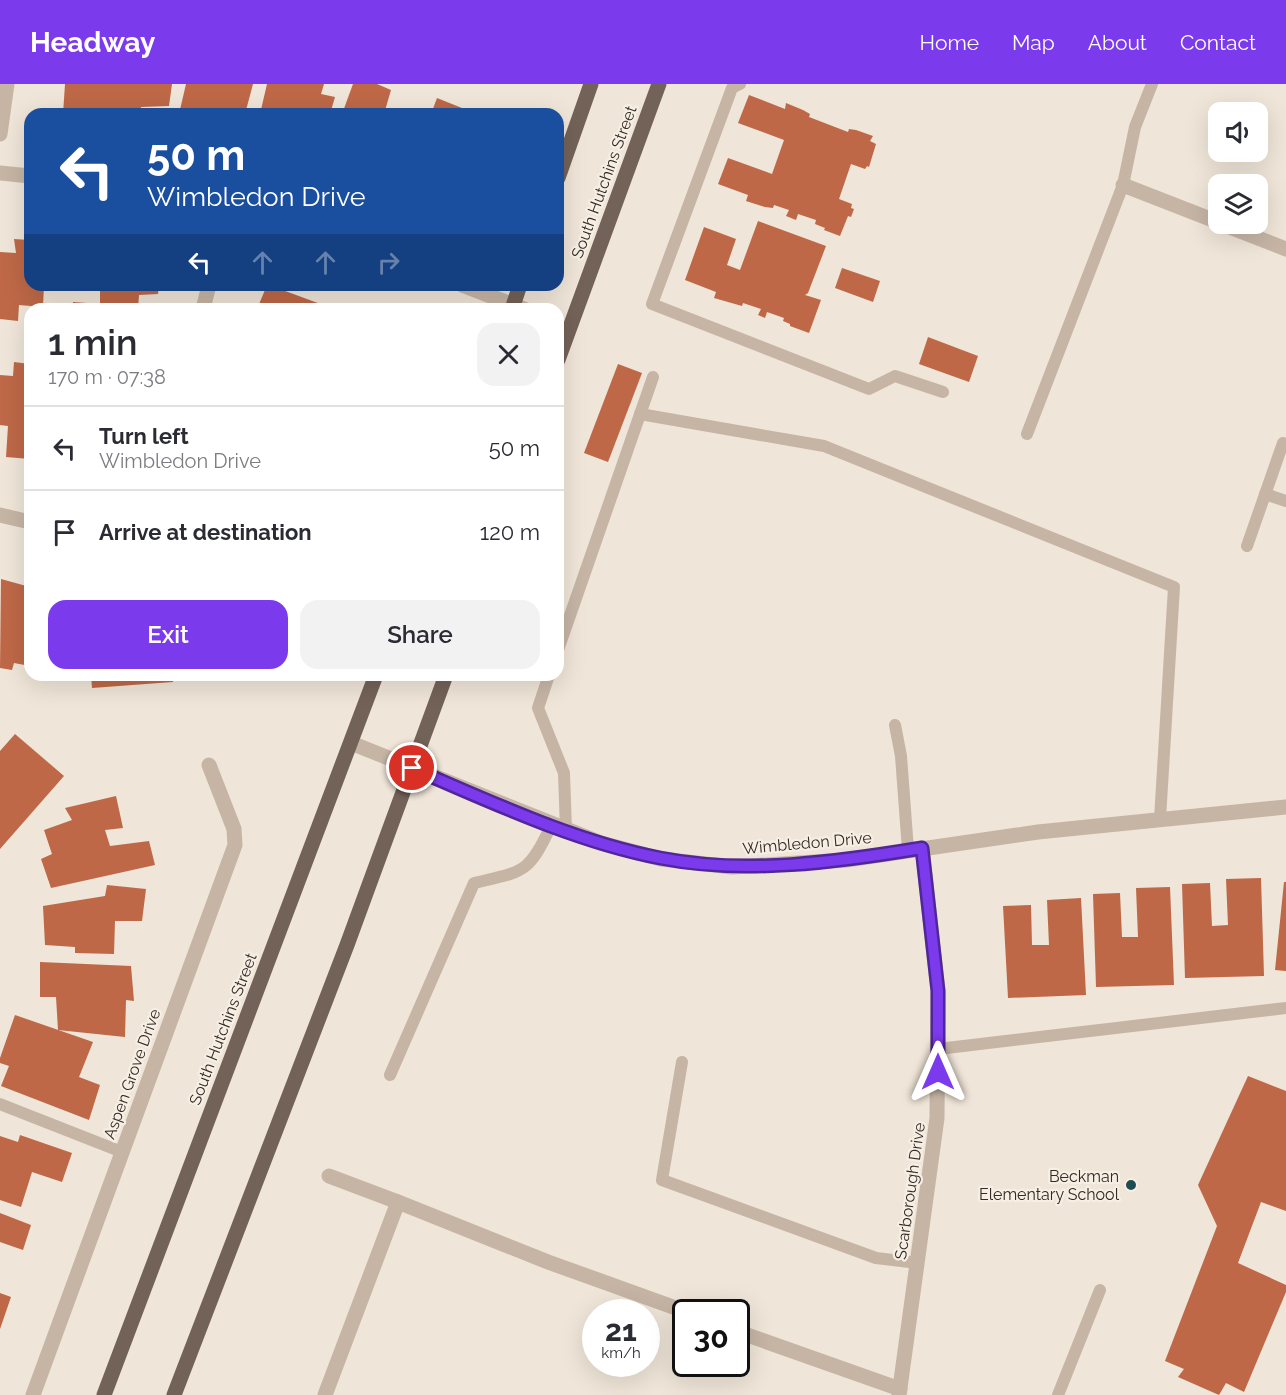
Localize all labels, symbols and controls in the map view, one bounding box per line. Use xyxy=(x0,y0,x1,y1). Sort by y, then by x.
text: Headway xyxy=(30,26,155,59)
text: Home xyxy=(920,30,979,55)
text: Map xyxy=(1012,30,1055,55)
text: About xyxy=(1088,30,1147,55)
text: Contact xyxy=(1180,30,1256,55)
street label: South Hutchins Street xyxy=(568,102,641,261)
map controls xyxy=(1208,102,1268,234)
button: sound xyxy=(1208,102,1268,162)
text: 50 m xyxy=(147,131,245,180)
icon: left xyxy=(48,132,126,210)
button: layers xyxy=(1208,174,1268,234)
text: Wimbledon Drive xyxy=(147,181,366,212)
icon: left xyxy=(183,246,216,279)
icon: ahead xyxy=(246,246,279,279)
icon: ahead xyxy=(309,246,342,279)
icon: right xyxy=(372,246,405,279)
text: 1 min xyxy=(48,321,137,363)
button: close xyxy=(477,323,540,386)
text: 170 m · 07:38 xyxy=(48,365,166,389)
text: Turn left xyxy=(99,423,189,449)
icon: left xyxy=(48,432,81,465)
text: 50 m xyxy=(489,435,540,461)
text: Wimbledon Drive xyxy=(99,449,261,473)
icon: arrive xyxy=(48,516,81,549)
text: Arrive at destination xyxy=(99,519,312,545)
text: 120 m xyxy=(480,519,540,545)
button: Exit xyxy=(48,600,288,669)
button: Share xyxy=(300,600,540,669)
pin xyxy=(386,742,437,793)
icon: arrive xyxy=(395,751,428,784)
street label: Wimbledon Drive xyxy=(742,828,872,858)
street label: South Hutchins Street xyxy=(185,950,261,1108)
street label: Aspen Grove Drive xyxy=(100,1006,164,1142)
position arrow xyxy=(906,1040,970,1104)
street label: Scarborough Drive xyxy=(891,1121,929,1261)
place label: Beckman Elementary School xyxy=(979,1167,1120,1204)
marker: Beckman Elementary School xyxy=(1124,1178,1138,1192)
speed limit sign: 30 xyxy=(672,1299,750,1377)
text: 21 xyxy=(605,1313,637,1348)
text: km/h xyxy=(601,1344,641,1362)

